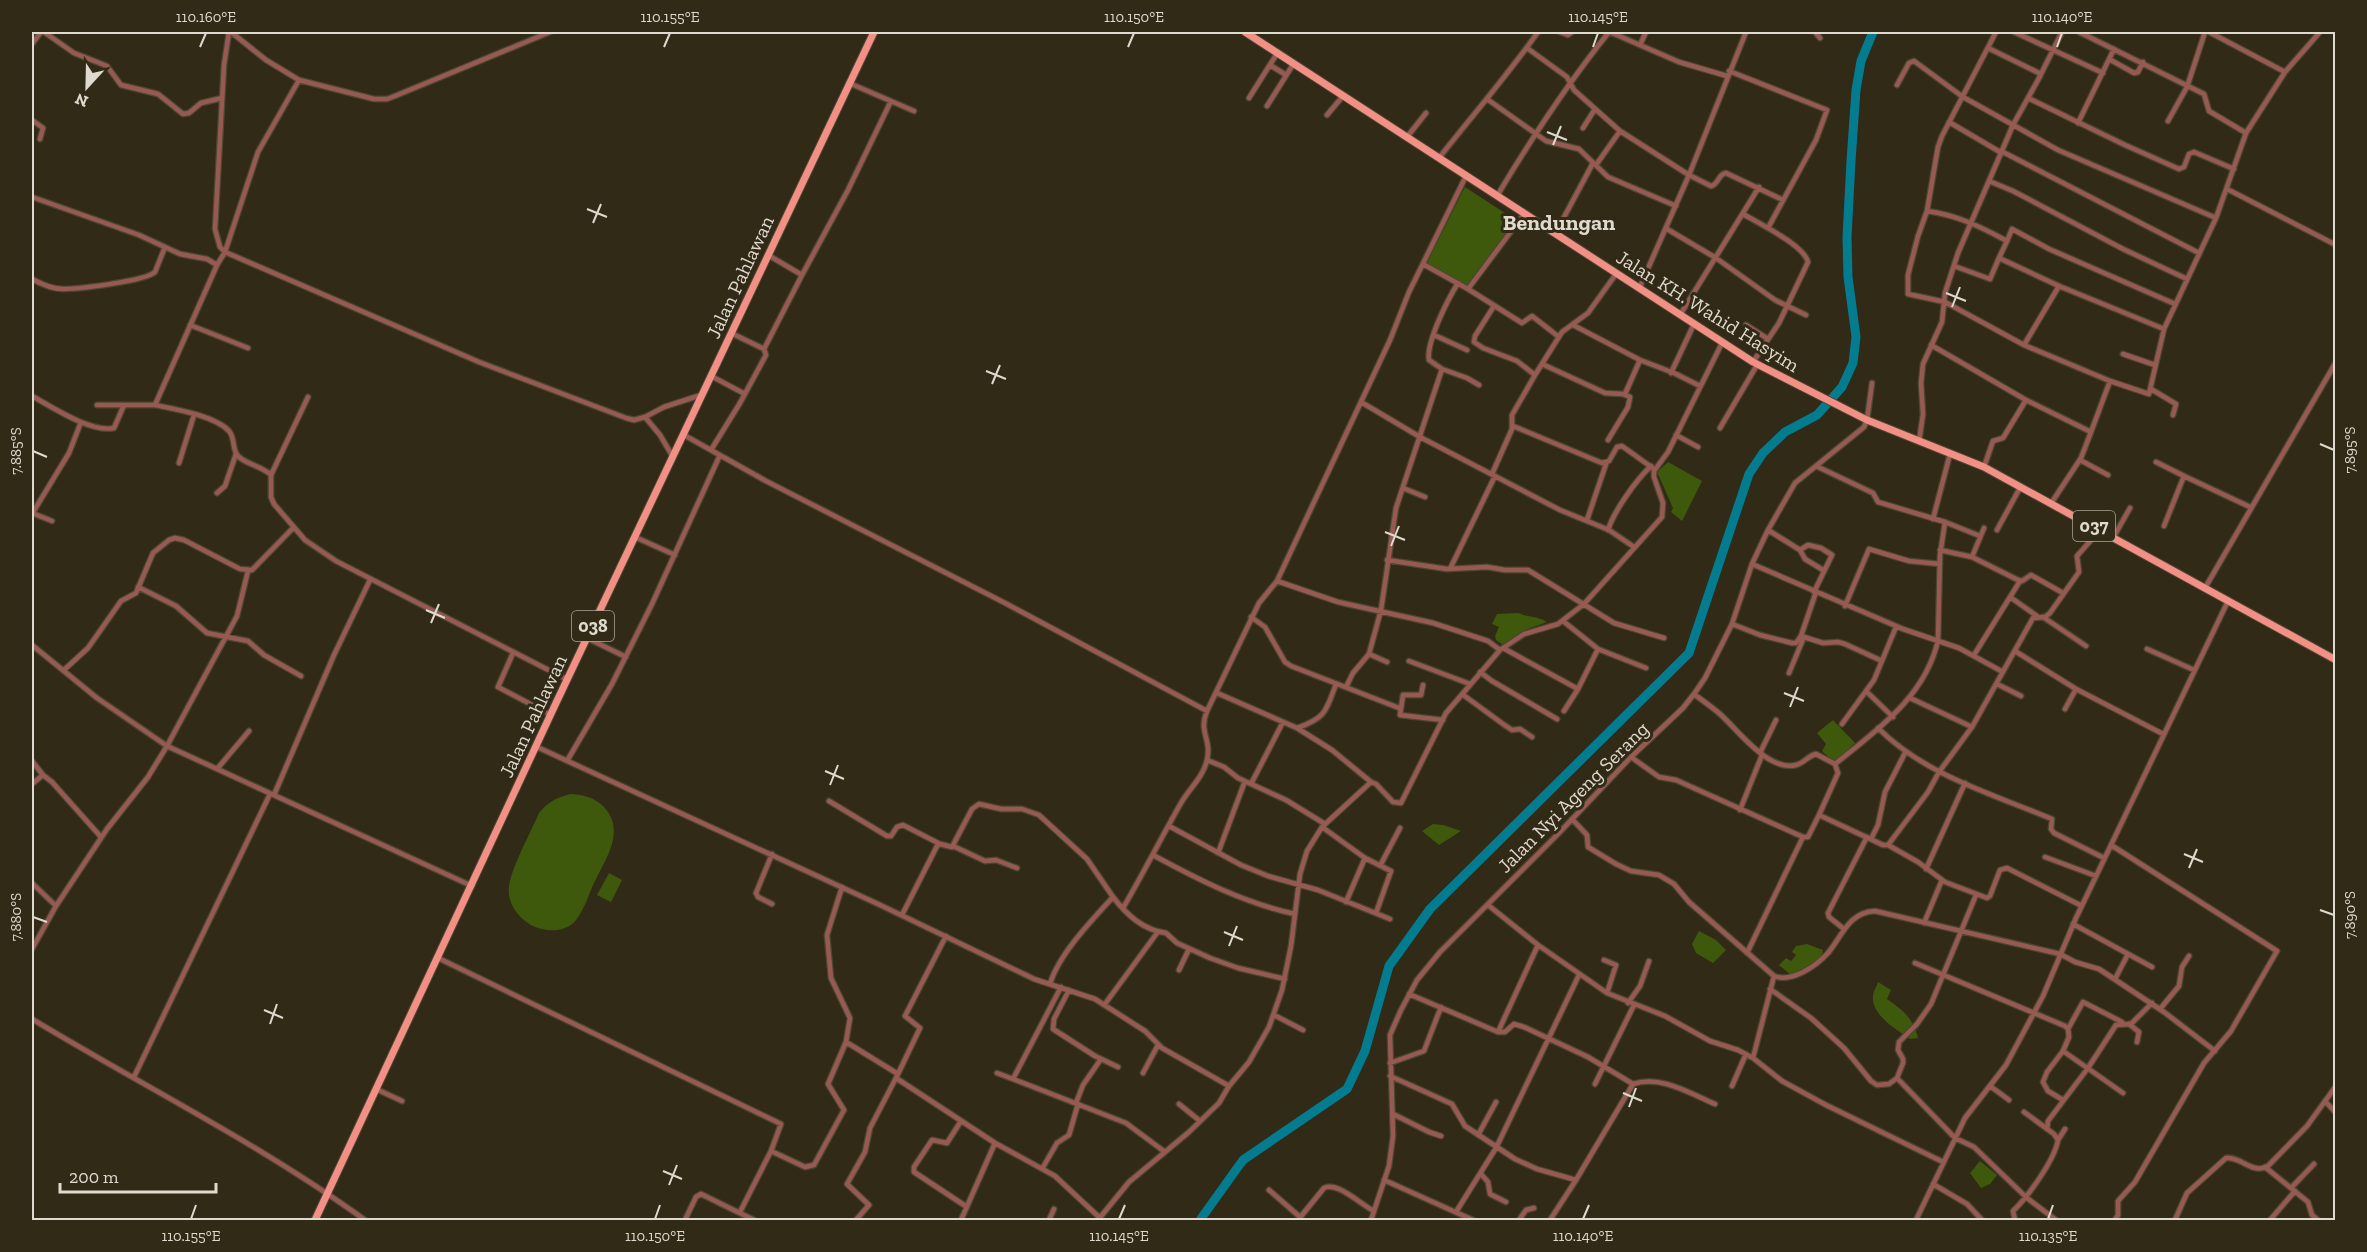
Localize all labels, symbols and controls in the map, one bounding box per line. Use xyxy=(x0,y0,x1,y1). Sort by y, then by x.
text: 110.160°E xyxy=(176,8,236,26)
text: 110.155°E xyxy=(640,8,700,26)
text: 110.150°E xyxy=(1104,8,1164,26)
text: 110.145°E xyxy=(1568,8,1628,26)
text: 110.140°E xyxy=(2032,8,2092,26)
north arrow xyxy=(57,57,117,117)
text: N xyxy=(72,89,91,112)
district label: Bendungan xyxy=(1503,209,1615,236)
street label: Jalan Pahlawan xyxy=(701,211,779,342)
street label: Jalan KH. Wahid Hasyim xyxy=(1612,245,1805,378)
text: 7.895°S xyxy=(2341,426,2359,474)
text: 7.885°S xyxy=(7,427,25,475)
road number: 037 xyxy=(2073,511,2115,541)
road number: 038 xyxy=(572,611,614,641)
street label: Jalan Pahlawan xyxy=(494,650,572,781)
street label: Jalan Nyi Ageng Serang xyxy=(1493,716,1654,877)
text: 7.890°S xyxy=(2341,891,2359,939)
text: 7.880°S xyxy=(7,893,25,941)
scale bar xyxy=(60,1156,216,1194)
text: 200 m xyxy=(69,1166,119,1188)
text: 110.155°E xyxy=(161,1227,221,1245)
text: 110.150°E xyxy=(625,1227,685,1245)
text: 110.145°E xyxy=(1089,1227,1149,1245)
text: 110.140°E xyxy=(1553,1227,1613,1245)
text: 110.135°E xyxy=(2019,1227,2078,1245)

